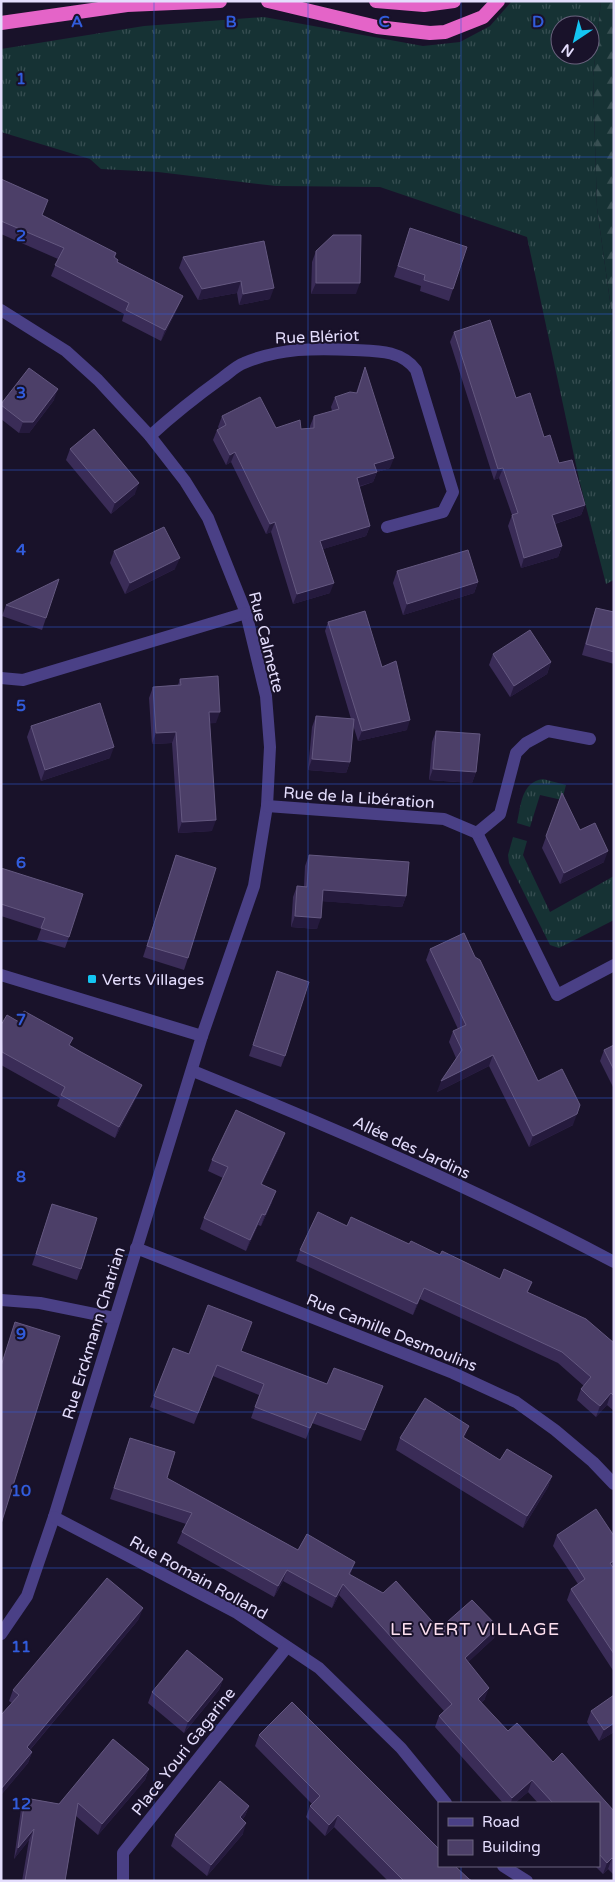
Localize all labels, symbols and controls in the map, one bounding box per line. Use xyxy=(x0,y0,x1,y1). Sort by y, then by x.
text: A xyxy=(71,12,83,32)
text: B xyxy=(225,12,237,32)
text: C xyxy=(378,12,390,32)
text: D xyxy=(532,12,544,32)
north arrow xyxy=(550,15,600,65)
text: N xyxy=(558,40,577,60)
text: 1 xyxy=(16,69,26,89)
text: 2 xyxy=(16,226,26,246)
street label: Rue Blériot xyxy=(275,326,359,348)
text: 3 xyxy=(16,383,26,403)
text: 4 xyxy=(16,540,26,560)
street label: Rue Calmette xyxy=(244,590,288,695)
text: 5 xyxy=(16,696,26,716)
street label: Rue de la Libération xyxy=(283,783,435,813)
text: 6 xyxy=(16,853,26,873)
place label: Verts Villages xyxy=(102,970,204,990)
marker: Verts Villages xyxy=(86,973,98,985)
text: 7 xyxy=(16,1010,26,1030)
street label: Allée des Jardins xyxy=(350,1112,473,1184)
text: 8 xyxy=(16,1167,26,1187)
street label: Rue Erckmann Chatrian xyxy=(58,1245,130,1422)
street label: Rue Camille Desmoulins xyxy=(303,1290,480,1376)
text: 9 xyxy=(16,1324,26,1344)
text: 10 xyxy=(11,1481,31,1501)
street label: Rue Romain Rolland xyxy=(126,1532,271,1624)
district label: LE VERT VILLAGE xyxy=(390,1618,560,1640)
text: 11 xyxy=(11,1637,31,1657)
street label: Place Youri Gagarine xyxy=(128,1684,240,1820)
text: 12 xyxy=(11,1794,31,1814)
legend xyxy=(438,1802,600,1867)
text: Road xyxy=(482,1813,520,1831)
text: Building xyxy=(482,1838,541,1856)

